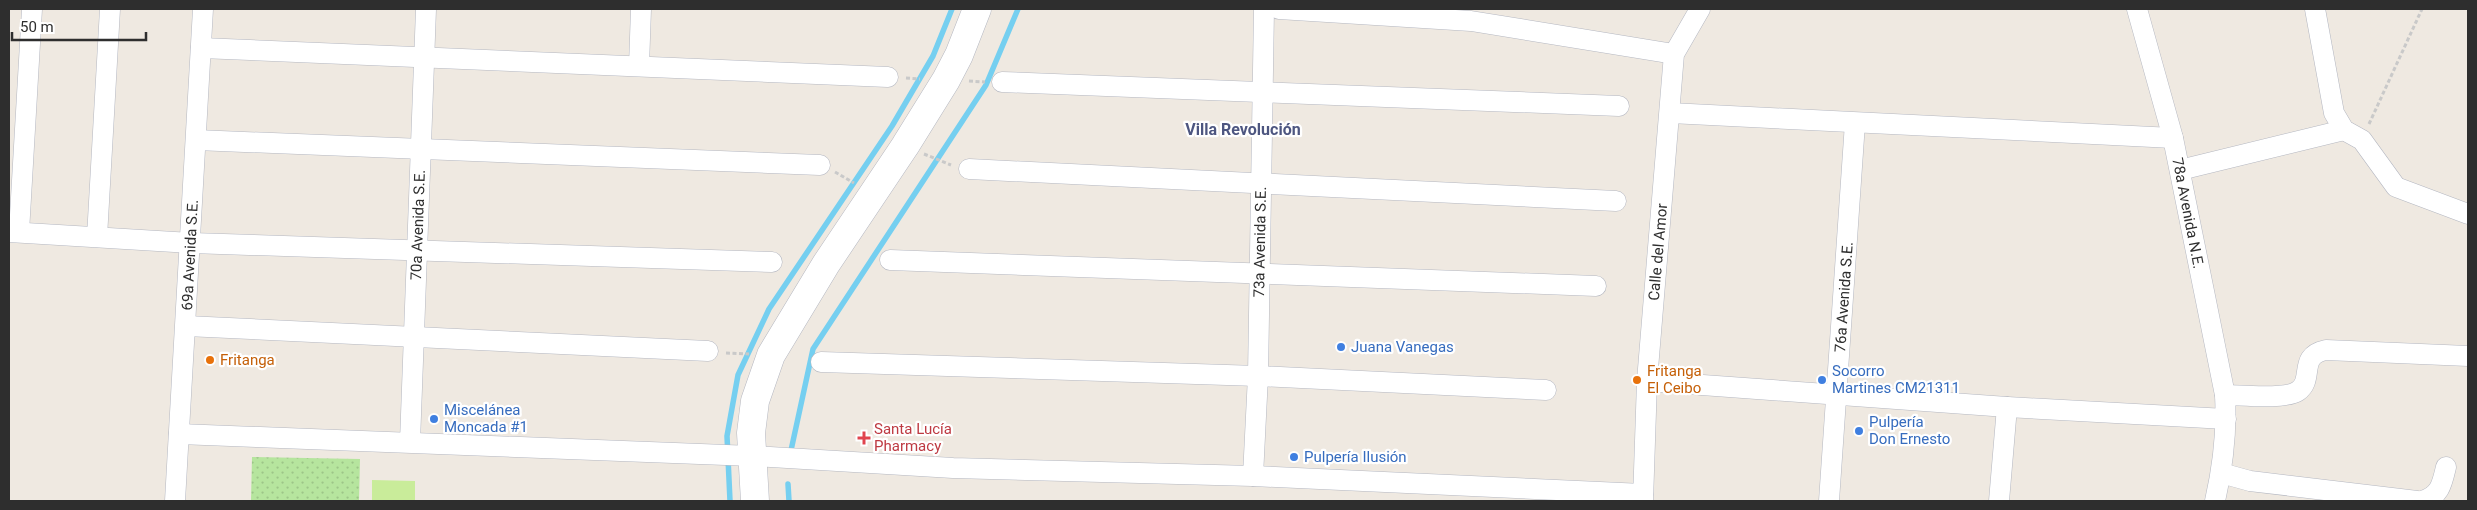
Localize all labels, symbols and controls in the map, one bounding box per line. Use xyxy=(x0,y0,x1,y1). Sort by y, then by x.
scale bar xyxy=(12,10,146,42)
text: 50 m xyxy=(20,18,54,36)
district label: Villa Revolución xyxy=(1185,120,1301,139)
street label: 78a Avenida N.E. xyxy=(2168,156,2208,270)
street label: 70a Avenida S.E. xyxy=(407,169,429,281)
street label: 73a Avenida S.E. xyxy=(1250,186,1270,298)
street label: 69a Avenida S.E. xyxy=(178,199,202,311)
street label: Calle del Amor xyxy=(1645,203,1671,301)
street label: 76a Avenida S.E. xyxy=(1831,241,1857,353)
place label: Juana Vanegas xyxy=(1351,338,1454,356)
marker: Juana Vanegas xyxy=(1335,341,1347,353)
place label: Fritanga xyxy=(220,351,275,369)
marker: Fritanga xyxy=(204,354,216,366)
place label: Fritanga El Ceibo xyxy=(1647,362,1702,397)
place label: Socorro Martines CM21311 xyxy=(1832,362,1960,397)
marker: Fritanga El Ceibo xyxy=(1631,374,1643,386)
marker: Socorro Martines CM21311 xyxy=(1816,374,1828,386)
place label: Miscelánea Moncada #1 xyxy=(444,401,528,436)
marker: Miscelánea Moncada #1 xyxy=(428,413,440,425)
place label: Pulpería Don Ernesto xyxy=(1869,413,1950,448)
place label: Santa Lucía Pharmacy xyxy=(874,420,952,455)
marker: Pulpería Don Ernesto xyxy=(1853,425,1865,437)
marker: Santa Lucía Pharmacy xyxy=(858,432,870,444)
place label: Pulpería Ilusión xyxy=(1304,448,1407,466)
marker: Pulpería Ilusión xyxy=(1288,451,1300,463)

